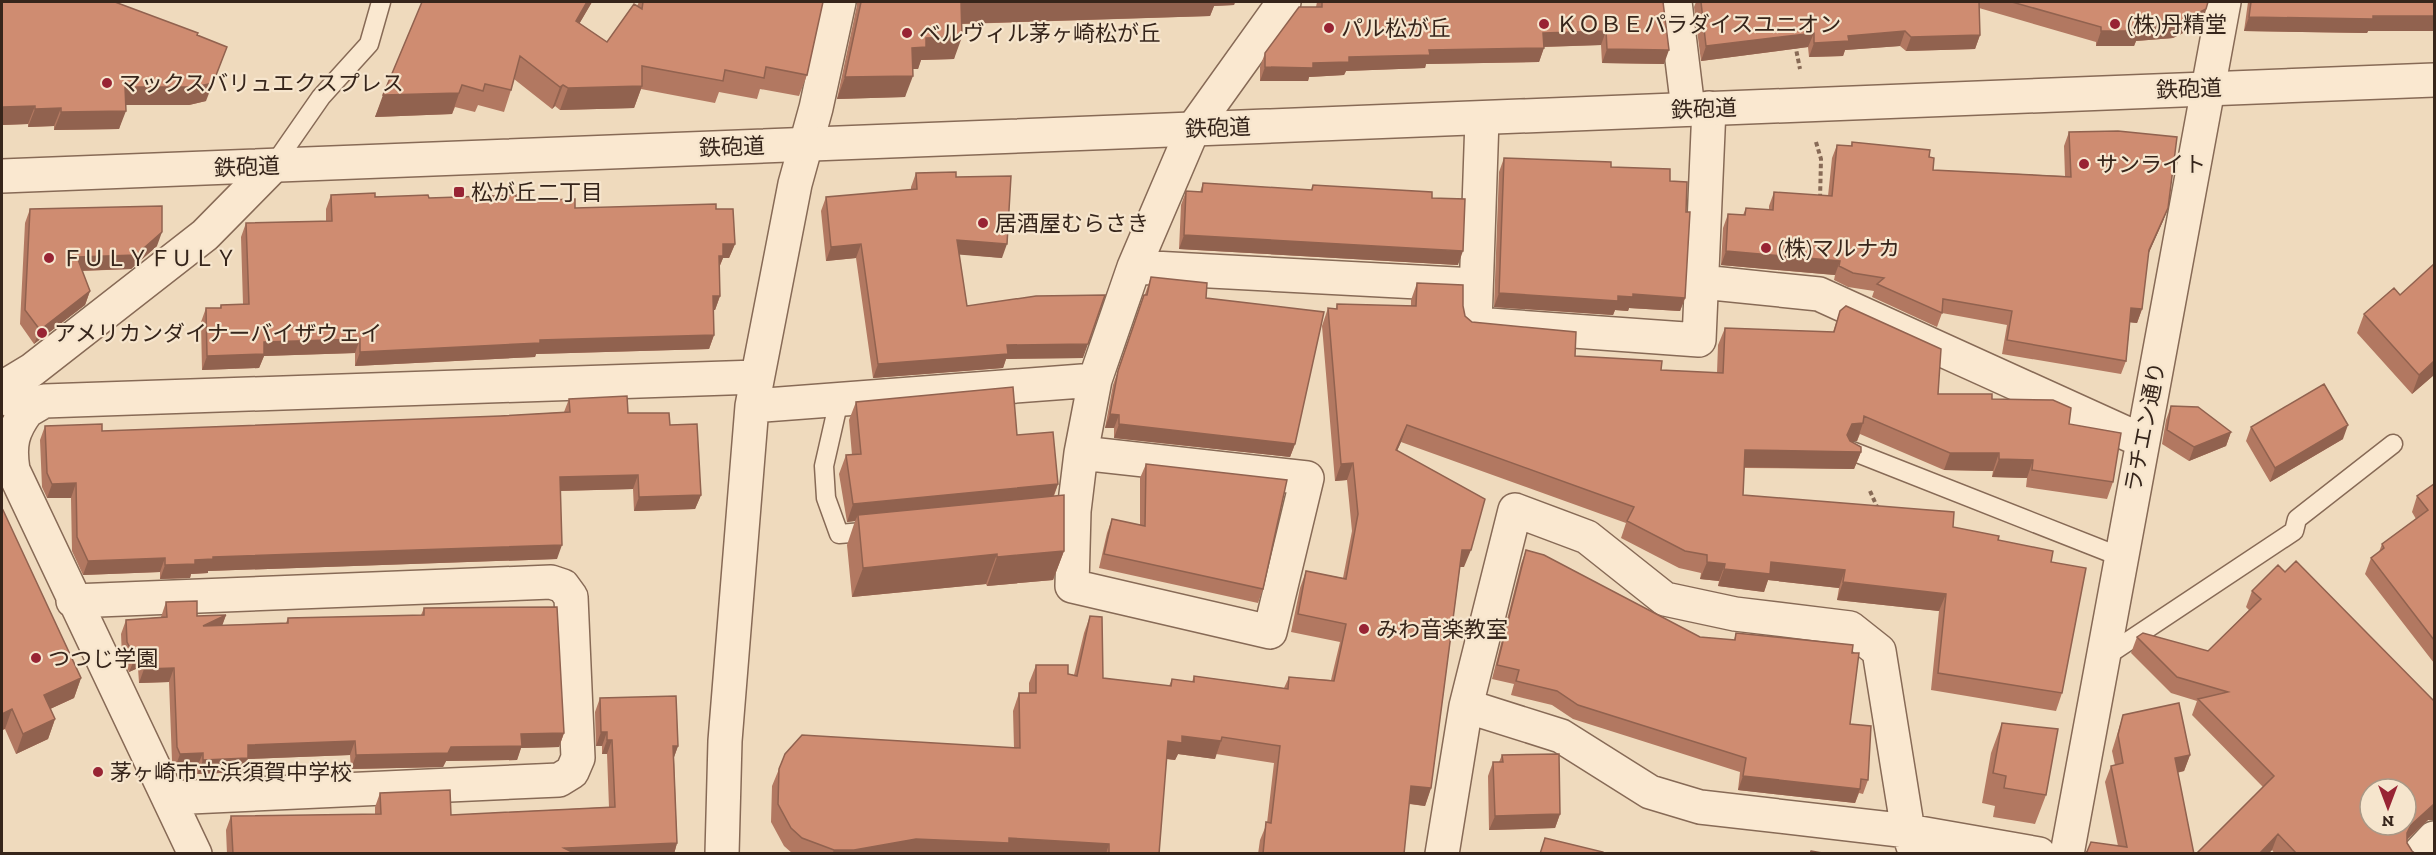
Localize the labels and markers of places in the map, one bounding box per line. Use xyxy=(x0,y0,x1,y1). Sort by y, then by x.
place label: ＫＯＢＥパラダイスユニオン xyxy=(1556,11,1841,38)
place label: (株)丹精堂 xyxy=(2127,11,2227,38)
place label: パル松が丘 xyxy=(1341,15,1451,42)
marker: ＫＯＢＥパラダイスユニオン xyxy=(1537,17,1551,31)
marker: (株)丹精堂 xyxy=(2108,17,2122,31)
place label: ベルヴィル茅ヶ崎松が丘 xyxy=(919,20,1161,47)
marker: パル松が丘 xyxy=(1322,21,1336,35)
marker: ベルヴィル茅ヶ崎松が丘 xyxy=(900,26,914,40)
place label: マックスバリュエクスプレス xyxy=(119,70,404,97)
marker: マックスバリュエクスプレス xyxy=(100,76,114,90)
place label: サンライト xyxy=(2096,151,2206,178)
marker: サンライト xyxy=(2077,157,2091,171)
place label: 松が丘二丁目 xyxy=(471,179,603,206)
marker: 松が丘二丁目 xyxy=(452,185,466,199)
place label: 居酒屋むらさき xyxy=(995,210,1149,237)
marker: 居酒屋むらさき xyxy=(976,216,990,230)
place label: (株)マルナカ xyxy=(1778,235,1900,262)
marker: (株)マルナカ xyxy=(1759,241,1773,255)
place label: ＦＵＬＹＦＵＬＹ xyxy=(61,245,237,272)
marker: ＦＵＬＹＦＵＬＹ xyxy=(42,251,56,265)
place label: アメリカンダイナーバイザウェイ xyxy=(54,320,382,347)
marker: アメリカンダイナーバイザウェイ xyxy=(35,326,49,340)
place label: みわ音楽教室 xyxy=(1376,616,1508,643)
marker: みわ音楽教室 xyxy=(1357,622,1371,636)
place label: つつじ学園 xyxy=(48,645,158,672)
marker: つつじ学園 xyxy=(29,651,43,665)
place label: 茅ヶ崎市立浜須賀中学校 xyxy=(110,759,352,786)
marker: 茅ヶ崎市立浜須賀中学校 xyxy=(91,765,105,779)

